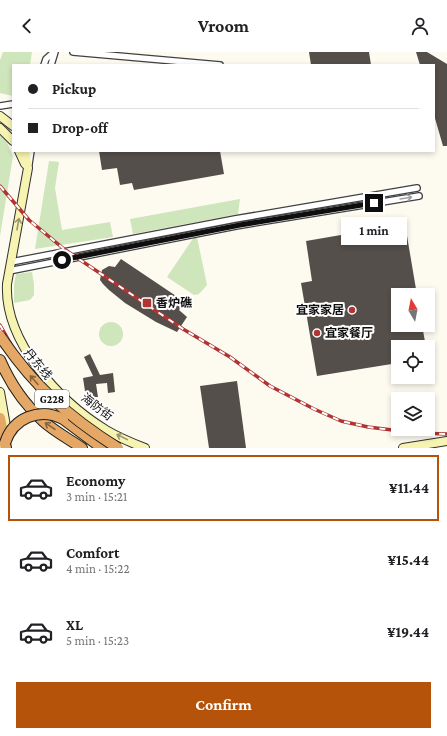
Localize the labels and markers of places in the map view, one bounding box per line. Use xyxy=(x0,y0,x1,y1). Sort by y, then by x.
place label: 香炉礁 xyxy=(156,296,192,310)
marker: 香炉礁 xyxy=(141,297,153,309)
place label: 宜家家居 xyxy=(296,303,344,317)
marker: 宜家家居 xyxy=(347,305,357,315)
place label: 宜家餐厅 xyxy=(325,326,373,340)
marker: 宜家餐厅 xyxy=(312,328,322,338)

